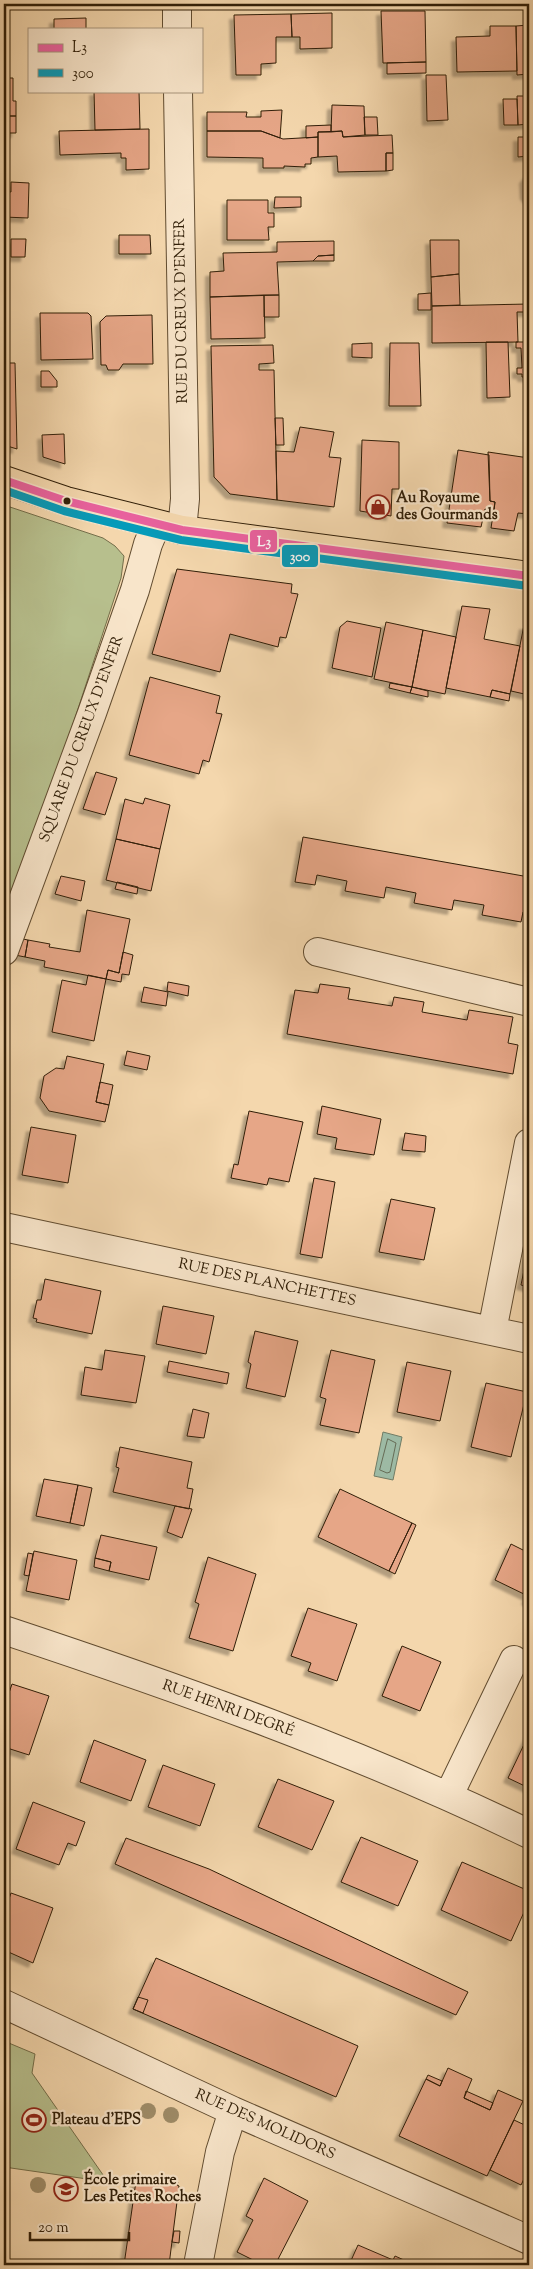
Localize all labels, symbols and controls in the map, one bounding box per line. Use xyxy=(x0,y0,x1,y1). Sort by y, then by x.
legend xyxy=(28,28,202,92)
text: L3 xyxy=(72,38,87,59)
text: 300 xyxy=(72,64,94,85)
street label: RUE DU CREUX D'ENFER xyxy=(170,218,194,404)
place label: Au Royaume des Gourmands xyxy=(396,488,498,526)
shop icon: Au Royaume des Gourmands xyxy=(365,494,391,520)
unlabelled marker xyxy=(62,496,72,506)
line badge: L3 xyxy=(249,529,278,553)
text: L3 xyxy=(257,533,271,553)
line badge: 300 xyxy=(281,544,319,568)
text: 300 xyxy=(290,548,311,568)
street label: SQUARE DU CREUX D'ENFER xyxy=(35,632,129,845)
street label: RUE DES PLANCHETTES xyxy=(176,1254,358,1312)
street label: RUE HENRI DEGRÉ xyxy=(159,1674,297,1743)
street label: RUE DES MOLIDORS xyxy=(191,2085,339,2166)
sports icon: Plateau d'EPS xyxy=(21,2107,47,2133)
place label: Plateau d'EPS xyxy=(52,2110,141,2131)
place label: École primaire Les Petites Roches xyxy=(84,2168,201,2208)
school or university icon: École primaire Les Petites Roches xyxy=(53,2176,79,2202)
scale bar xyxy=(30,2209,129,2241)
text: 20 m xyxy=(38,2218,69,2239)

